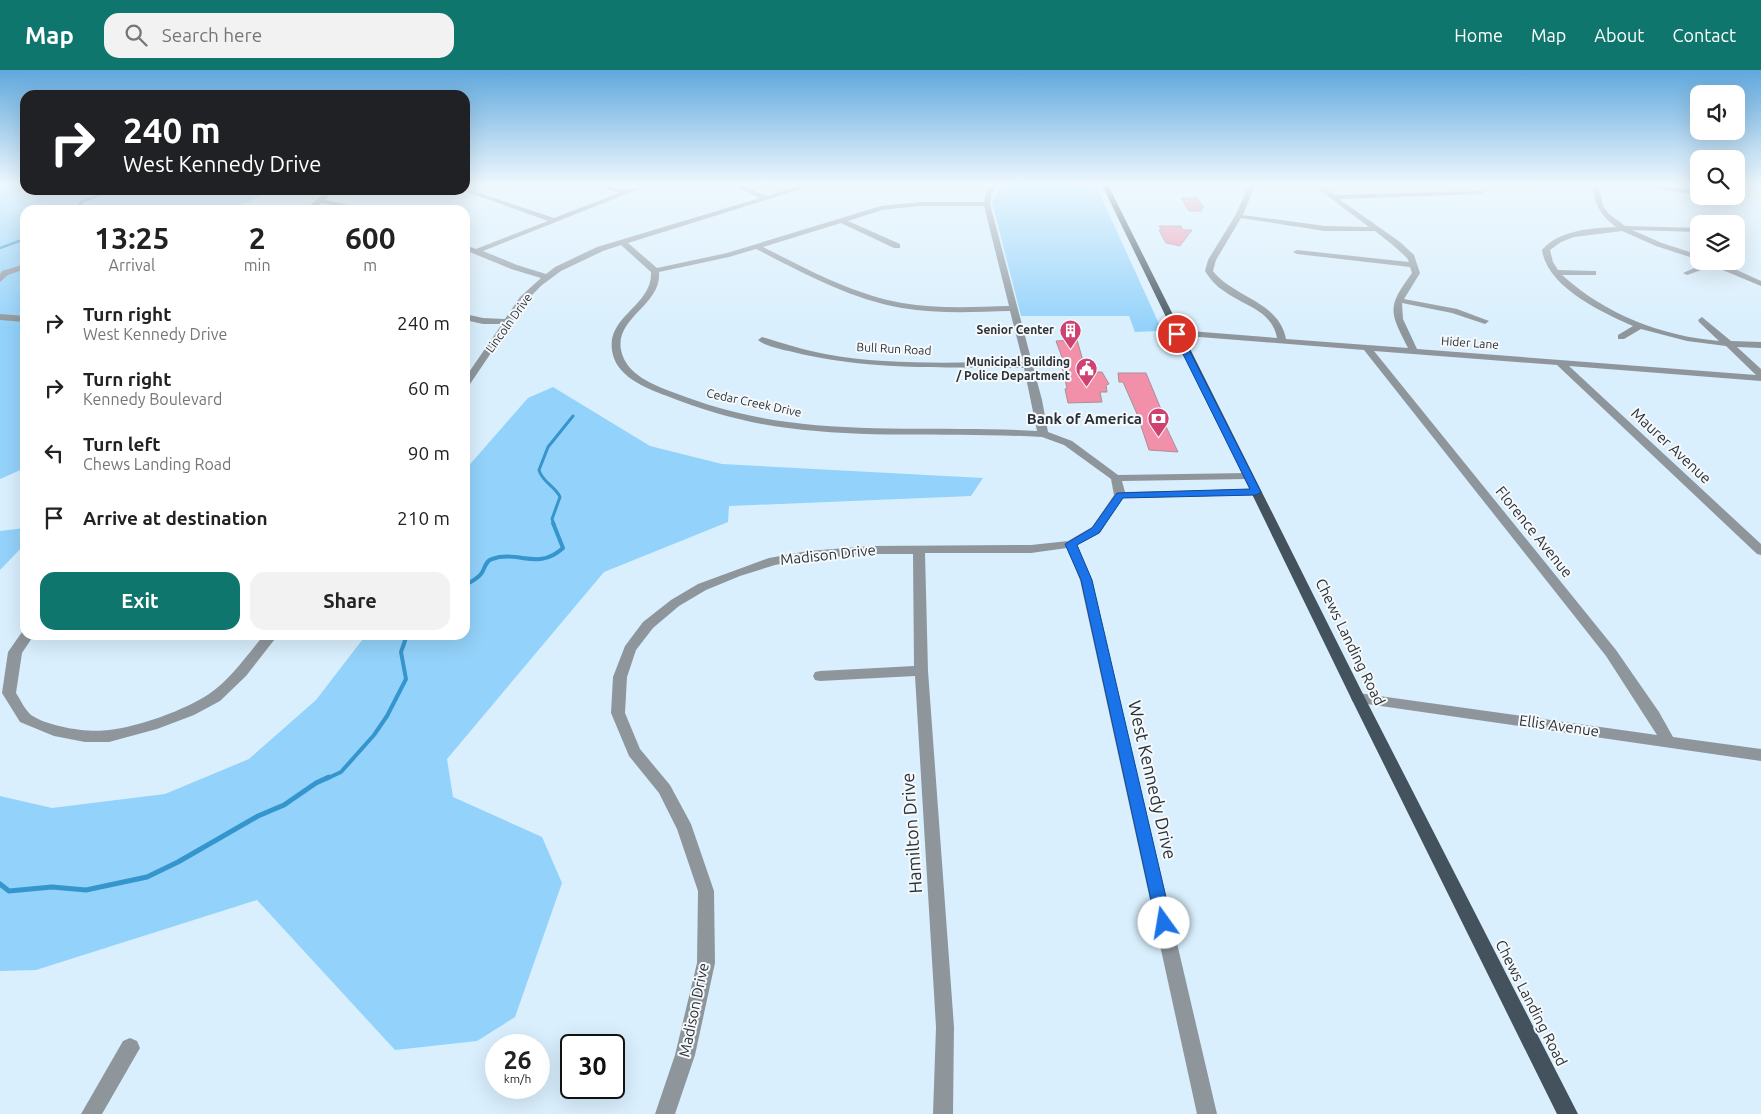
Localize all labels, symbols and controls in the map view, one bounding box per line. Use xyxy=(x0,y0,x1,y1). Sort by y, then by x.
search box xyxy=(104,13,454,58)
icon: search xyxy=(122,21,150,49)
text: Map xyxy=(25,22,74,49)
text: Search here xyxy=(162,24,262,46)
text: Home xyxy=(1454,25,1503,45)
text: Map xyxy=(1531,25,1566,45)
text: About xyxy=(1594,25,1644,45)
text: Contact xyxy=(1672,25,1736,45)
map controls xyxy=(1690,85,1745,270)
button: sound xyxy=(1690,85,1745,140)
icon: right xyxy=(40,110,105,175)
text: 240 m xyxy=(123,110,221,150)
button: search xyxy=(1690,150,1745,205)
text: West Kennedy Drive xyxy=(123,151,321,176)
button: layers xyxy=(1690,215,1745,270)
text: 13:25 xyxy=(94,221,169,255)
text: 2 xyxy=(249,221,266,255)
text: 600 xyxy=(345,221,396,255)
text: Arrival xyxy=(109,256,155,274)
text: min xyxy=(244,256,271,274)
text: m xyxy=(363,256,377,274)
street label: Lincoln Drive xyxy=(483,291,534,355)
text: Turn right xyxy=(83,303,171,325)
icon: right xyxy=(40,309,68,337)
text: 240 m xyxy=(397,312,450,334)
pin xyxy=(1156,313,1198,355)
building icon: Senior Center xyxy=(1058,318,1082,349)
icon: arrive xyxy=(1163,320,1191,348)
place label: Senior Center xyxy=(977,323,1054,336)
text: West Kennedy Drive xyxy=(83,325,227,343)
street label: Hider Lane xyxy=(1441,334,1499,351)
street label: Bull Run Road xyxy=(856,340,932,357)
place label: Municipal Building / Police Department xyxy=(955,355,1070,382)
public building icon: Municipal Building / Police Department xyxy=(1074,357,1098,388)
text: Turn right xyxy=(83,368,171,390)
icon: right xyxy=(40,374,68,402)
text: 60 m xyxy=(408,377,450,399)
street label: Cedar Creek Drive xyxy=(705,386,803,419)
text: Kennedy Boulevard xyxy=(83,390,222,408)
street label: Maurer Avenue xyxy=(1628,404,1715,487)
bank icon: Bank of America xyxy=(1146,407,1170,438)
place label: Bank of America xyxy=(1027,410,1142,427)
text: Turn left xyxy=(83,433,161,455)
icon: left xyxy=(40,439,68,467)
text: 90 m xyxy=(408,442,450,464)
text: Chews Landing Road xyxy=(83,455,231,473)
street label: Florence Avenue xyxy=(1492,483,1576,581)
icon: arrive xyxy=(40,504,68,532)
text: Arrive at destination xyxy=(83,507,268,529)
text: 210 m xyxy=(397,507,450,529)
street label: Madison Drive xyxy=(779,541,877,568)
button: Exit xyxy=(40,572,240,630)
button: Share xyxy=(250,572,450,630)
street label: Chews Landing Road xyxy=(1312,576,1389,708)
street label: West Kennedy Drive xyxy=(1125,698,1181,861)
street label: Ellis Avenue xyxy=(1518,711,1600,740)
street label: Hamilton Drive xyxy=(897,772,925,894)
position arrow xyxy=(1137,896,1189,948)
street label: Chews Landing Road xyxy=(1492,937,1571,1069)
street label: Madison Drive xyxy=(675,961,712,1059)
speed limit sign: 30 xyxy=(560,1034,625,1099)
text: 26 xyxy=(503,1046,532,1074)
text: km/h xyxy=(504,1072,531,1085)

